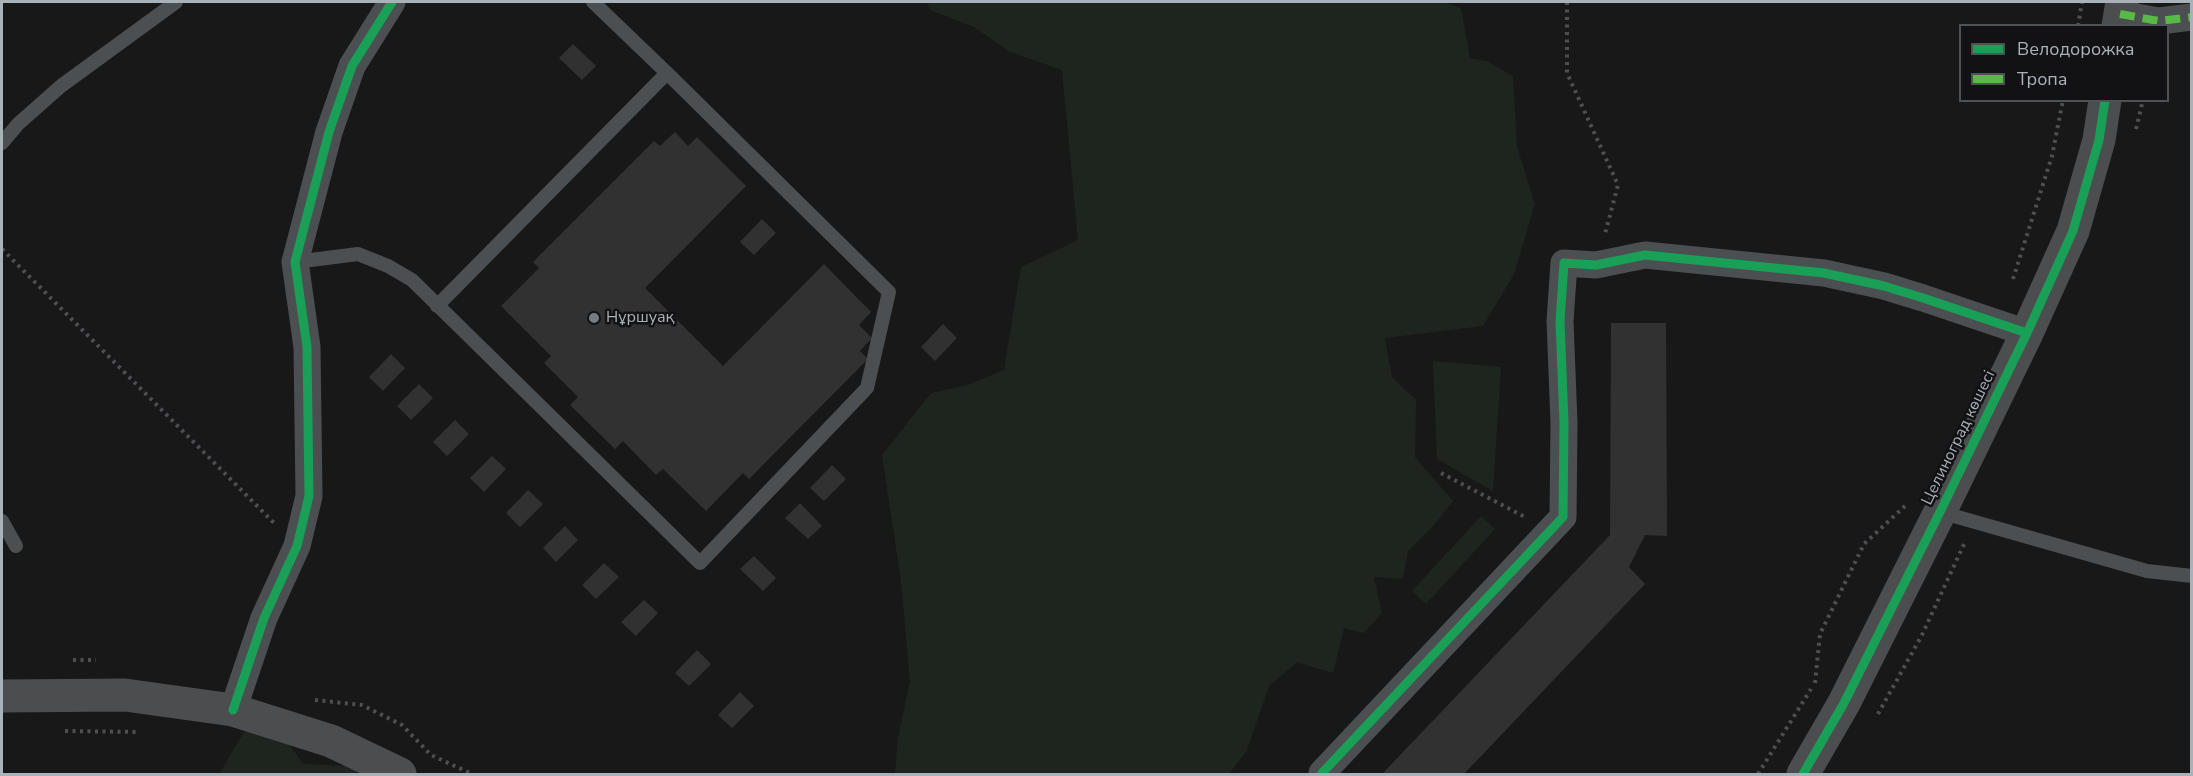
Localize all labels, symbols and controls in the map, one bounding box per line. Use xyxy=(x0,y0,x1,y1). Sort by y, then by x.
legend xyxy=(1959,24,2169,102)
text: Велодорожка xyxy=(2017,37,2134,61)
text: Тропа xyxy=(2017,67,2068,91)
place label: Нұршуақ xyxy=(606,308,675,328)
marker: Нұршуақ xyxy=(587,311,601,325)
street label: Целиноград көшесі xyxy=(1918,368,2000,508)

